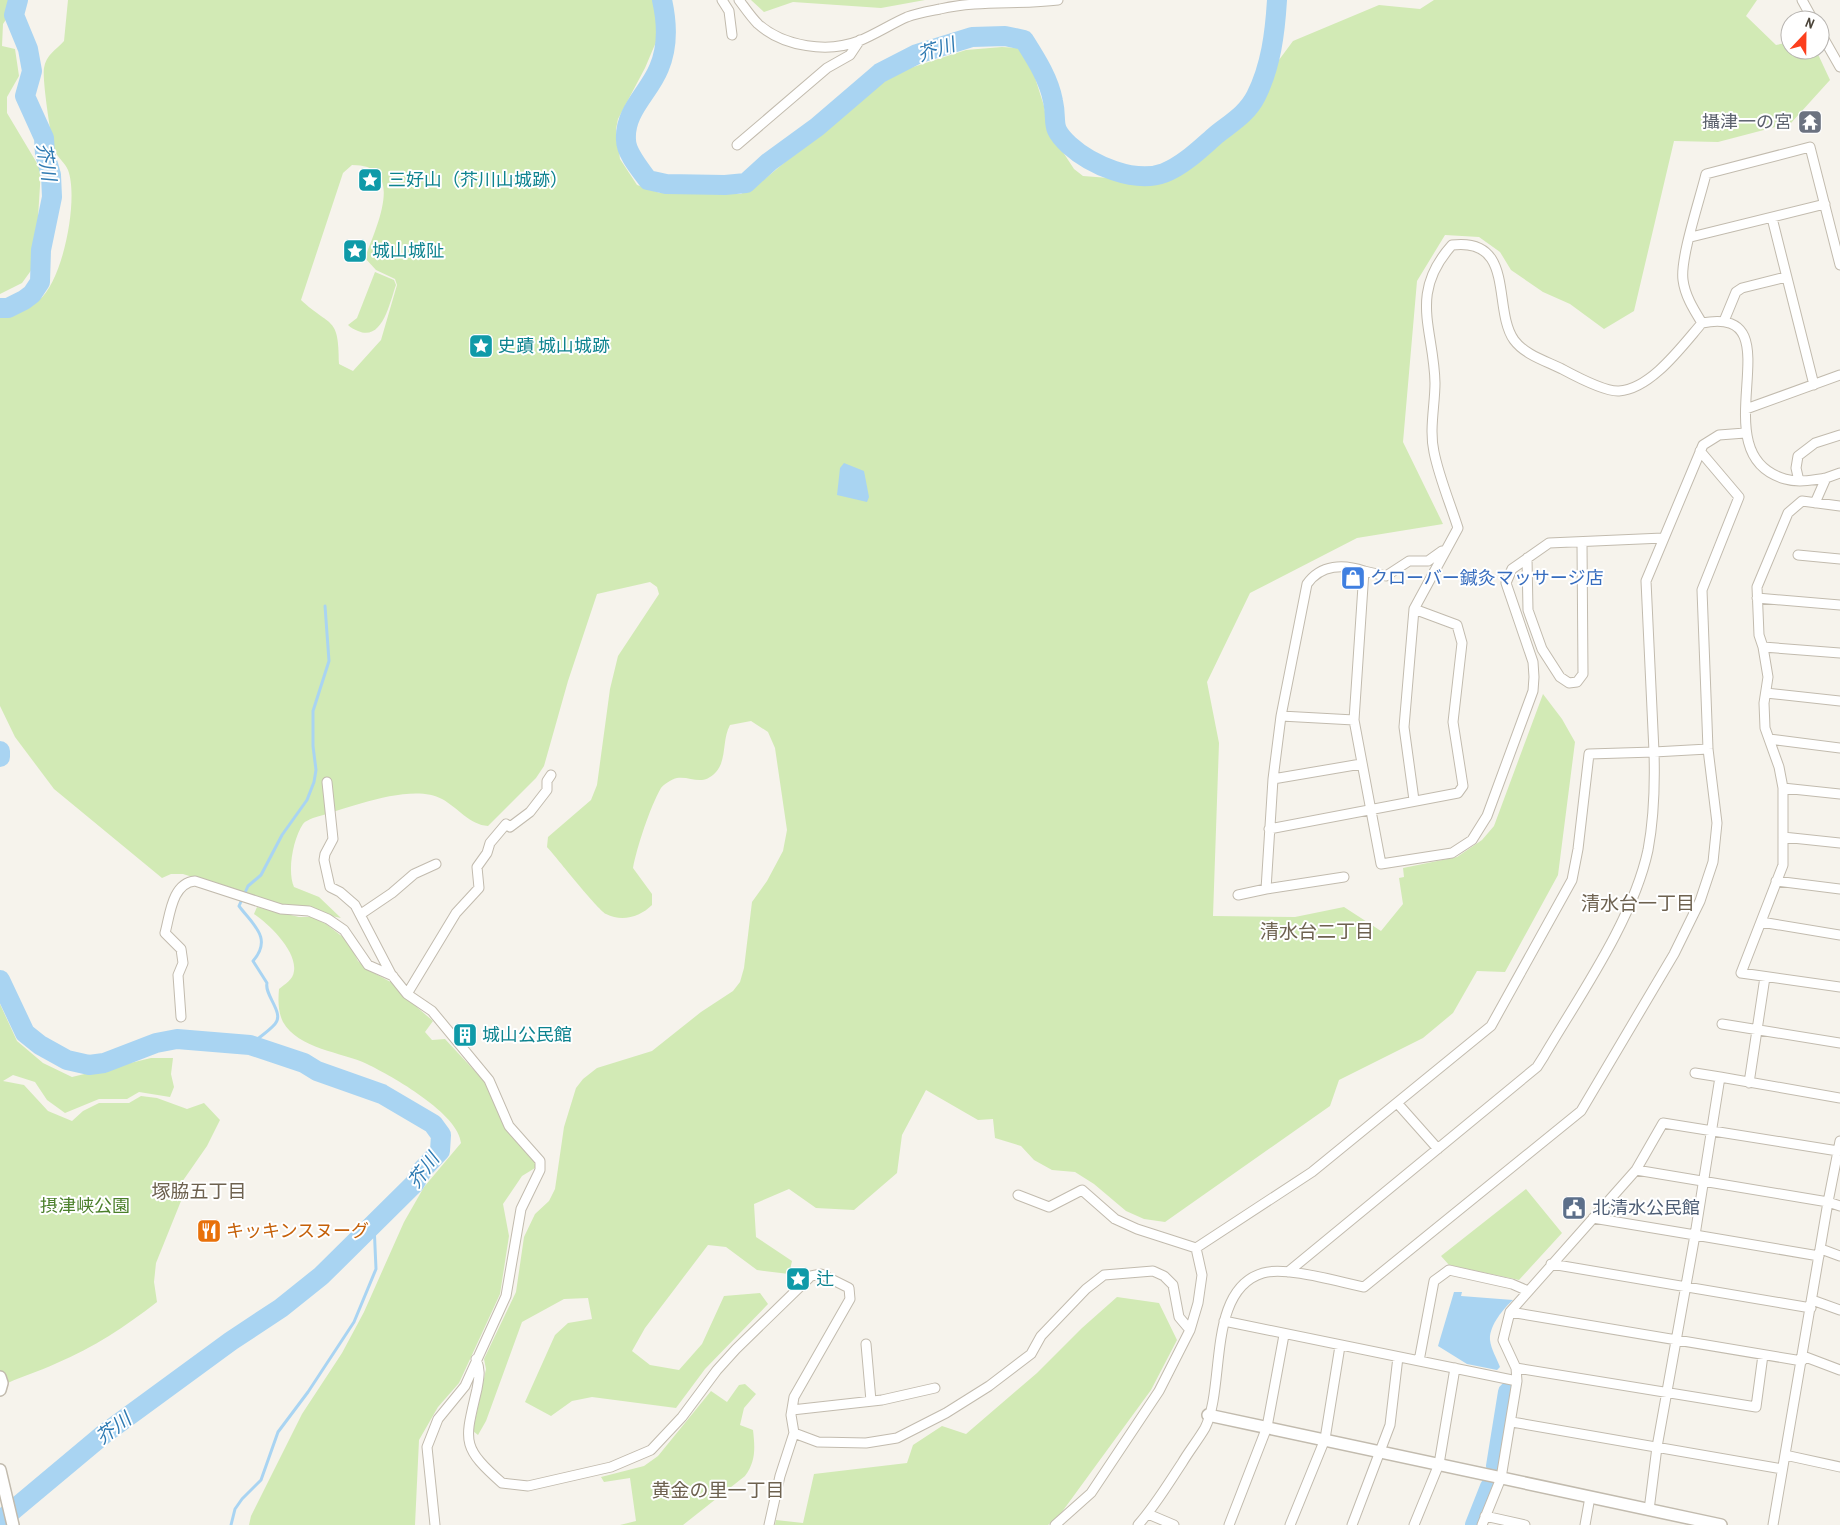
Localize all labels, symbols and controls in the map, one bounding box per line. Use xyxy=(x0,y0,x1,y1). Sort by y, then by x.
north arrow xyxy=(1780,10,1830,60)
text: N xyxy=(1803,13,1817,33)
water label: 芥川 xyxy=(914,30,960,67)
place label: 攝津一の宮 xyxy=(1702,109,1792,134)
temple icon: 攝津一の宮 xyxy=(1797,109,1823,135)
water label: 芥川 xyxy=(31,141,63,185)
place icon: 三好山（芥川山城跡） xyxy=(357,167,383,193)
place label: 三好山（芥川山城跡） xyxy=(388,167,568,192)
place icon: 城山城阯 xyxy=(342,238,368,264)
place label: 城山城阯 xyxy=(372,238,444,263)
place icon: 史蹟 城山城跡 xyxy=(468,333,494,359)
place label: 史蹟 城山城跡 xyxy=(498,333,610,358)
shop icon: クローバー鍼灸マッサージ店 xyxy=(1340,565,1366,591)
place label: クローバー鍼灸マッサージ店 xyxy=(1370,565,1603,590)
district label: 清水台一丁目 xyxy=(1581,890,1695,916)
district label: 清水台二丁目 xyxy=(1260,918,1374,944)
building icon: 城山公民館 xyxy=(452,1022,478,1048)
place label: 城山公民館 xyxy=(482,1022,572,1047)
water label: 芥川 xyxy=(401,1145,446,1193)
district label: 塚脇五丁目 xyxy=(151,1178,247,1204)
park label: 摂津峡公園 xyxy=(40,1193,130,1218)
public building icon: 北清水公民館 xyxy=(1561,1195,1587,1221)
place label: 北清水公民館 xyxy=(1592,1195,1700,1220)
restaurant icon: キッキンスヌーグ xyxy=(196,1218,222,1244)
place label: キッキンスヌーグ xyxy=(226,1218,369,1243)
place icon: 辻 xyxy=(785,1266,811,1292)
place label: 辻 xyxy=(816,1266,834,1291)
water label: 芥川 xyxy=(90,1405,138,1450)
district label: 黄金の里一丁目 xyxy=(651,1477,785,1503)

